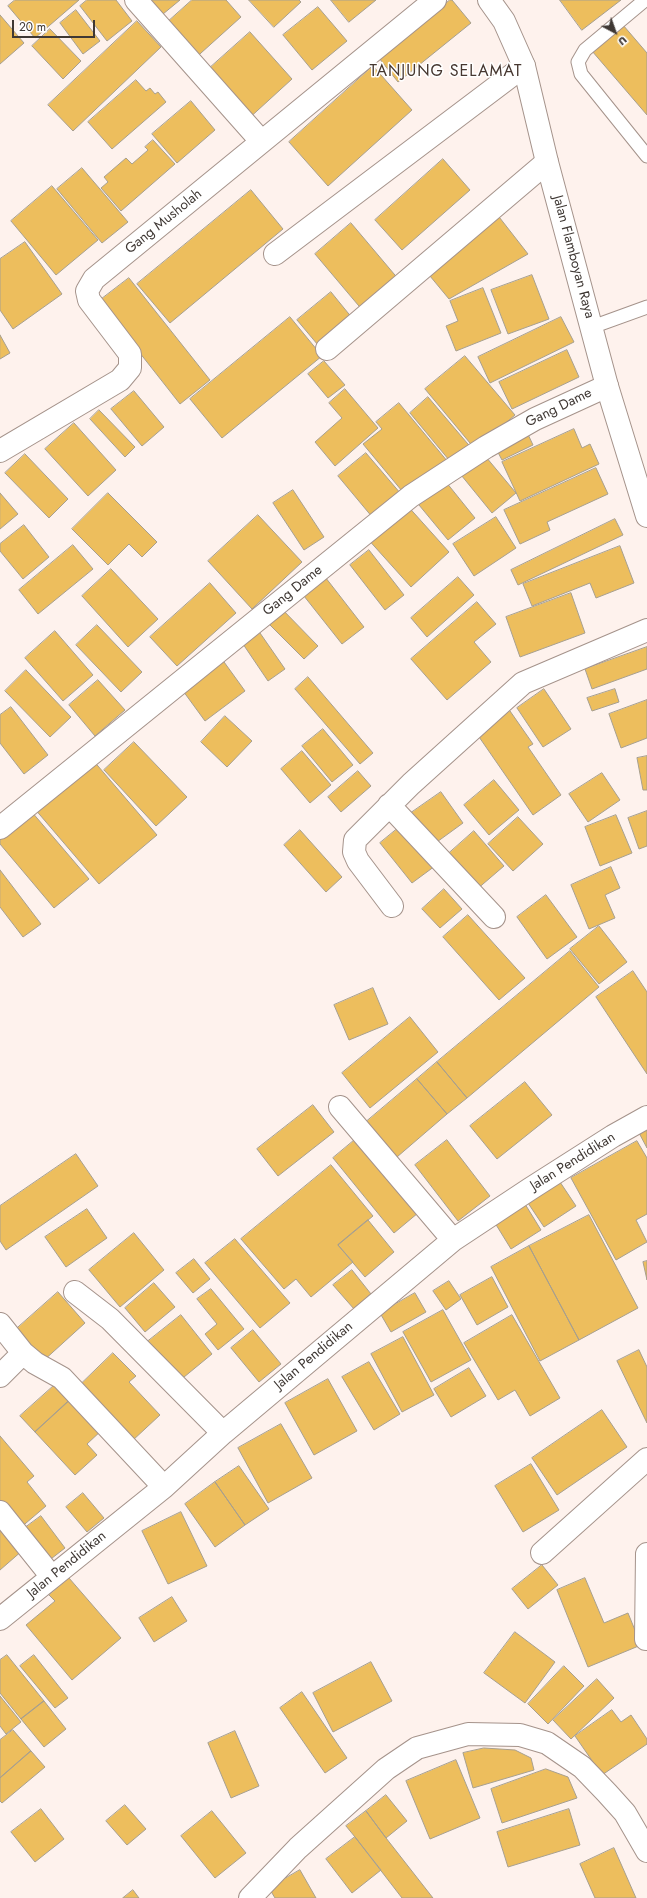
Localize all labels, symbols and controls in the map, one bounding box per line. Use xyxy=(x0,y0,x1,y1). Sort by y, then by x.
scale bar xyxy=(14,12,97,38)
north arrow xyxy=(595,12,635,52)
text: 20 m xyxy=(19,18,46,36)
text: U xyxy=(615,32,631,50)
district label: TANJUNG SELAMAT xyxy=(370,62,522,82)
street label: Gang Musholah xyxy=(122,186,206,258)
street label: Jalan Flamboyan Raya xyxy=(548,194,598,320)
street label: Gang Dame xyxy=(523,385,595,431)
street label: Gang Dame xyxy=(260,562,326,620)
street label: Jalan Pendidikan xyxy=(527,1129,619,1195)
street label: Jalan Pendidikan xyxy=(271,1318,357,1394)
street label: Jalan Pendidikan xyxy=(24,1528,110,1602)

